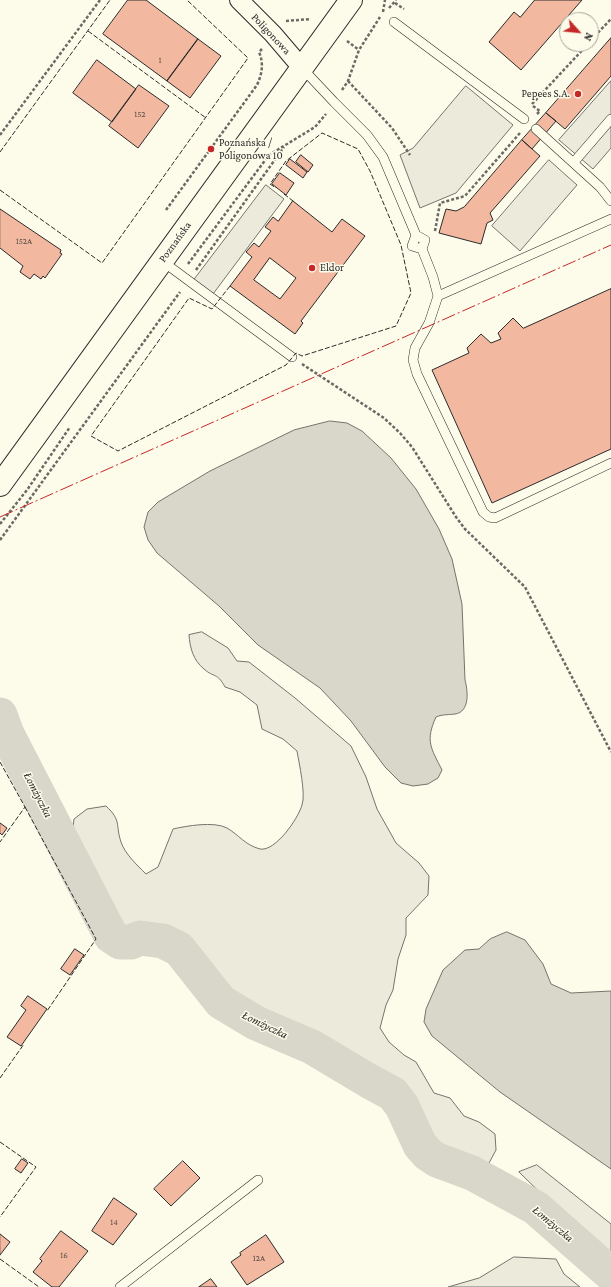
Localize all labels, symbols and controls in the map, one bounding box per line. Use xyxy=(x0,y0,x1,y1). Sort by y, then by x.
street label: Poligonowa xyxy=(249,11,293,57)
north arrow xyxy=(559,12,599,52)
text: N xyxy=(582,31,596,43)
house number: 1 xyxy=(159,55,161,65)
place label: Pepees S.A. xyxy=(522,87,570,101)
marker: Pepees S.A. xyxy=(573,89,583,99)
house number: 152 xyxy=(134,109,146,119)
place label: Poznańska / Poligonowa 10 xyxy=(219,136,283,162)
marker: Poznańska / Poligonowa 10 xyxy=(206,144,216,154)
street label: Poznańska xyxy=(156,219,194,265)
house number: 152A xyxy=(16,236,32,246)
place label: Eldor xyxy=(320,261,344,275)
marker: Eldor xyxy=(307,263,317,273)
water label: Łomżyczka xyxy=(20,770,56,820)
water label: Łomżyczka xyxy=(240,1008,290,1042)
water label: Łomżyczka xyxy=(530,1203,576,1245)
house number: 14 xyxy=(110,1217,118,1227)
house number: 16 xyxy=(60,1250,68,1260)
house number: 12A xyxy=(253,1253,265,1263)

